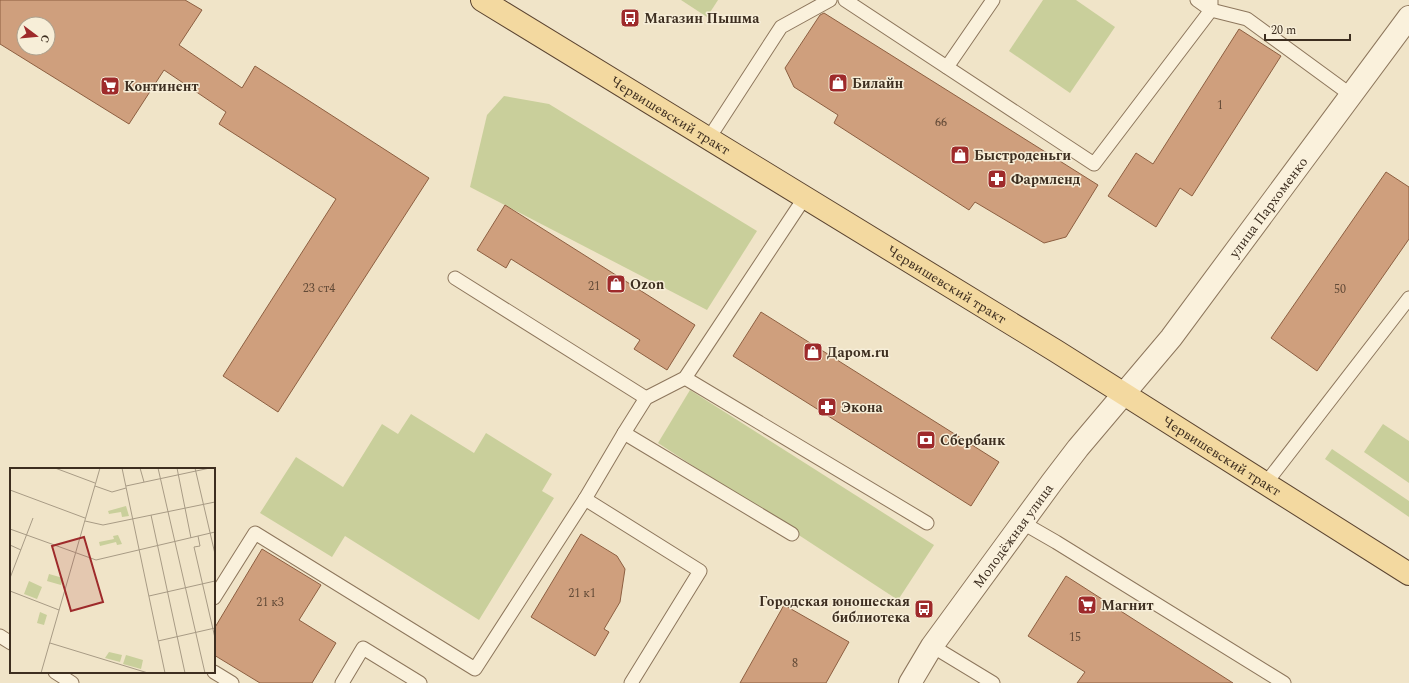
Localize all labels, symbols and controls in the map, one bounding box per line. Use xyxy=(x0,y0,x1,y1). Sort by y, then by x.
bus stop icon: Магазин Пышма xyxy=(619,7,641,29)
place label: Магазин Пышма xyxy=(644,8,760,29)
north arrow xyxy=(16,16,56,56)
scale bar xyxy=(1265,16,1350,42)
text: 20 m xyxy=(1271,21,1296,40)
text: С xyxy=(36,33,54,45)
street label: Червишевский тракт xyxy=(606,71,734,160)
shop icon: Билайн xyxy=(827,72,849,94)
place label: Билайн xyxy=(852,73,904,94)
supermarket icon: Континент xyxy=(99,75,121,97)
place label: Континент xyxy=(124,76,199,97)
house number: 1 xyxy=(1217,96,1223,115)
house number: 66 xyxy=(935,113,947,132)
shop icon: Быстроденьги xyxy=(949,144,971,166)
place label: Быстроденьги xyxy=(974,145,1071,166)
street label: улица Пархоменко xyxy=(1223,152,1313,263)
pharmacy icon: Фармленд xyxy=(986,168,1008,190)
place label: Фармленд xyxy=(1011,169,1081,190)
street label: Червишевский тракт xyxy=(883,240,1011,329)
shop icon: Ozon xyxy=(605,273,627,295)
place label: Ozon xyxy=(630,274,665,295)
house number: 21 xyxy=(588,277,600,296)
house number: 23 ст4 xyxy=(303,279,335,298)
house number: 50 xyxy=(1334,280,1346,299)
shop icon: Даром.ru xyxy=(802,341,824,363)
place label: Даром.ru xyxy=(827,342,890,363)
pharmacy icon: Экона xyxy=(816,396,838,418)
place label: Экона xyxy=(841,397,884,418)
street label: Червишевский тракт xyxy=(1158,411,1285,502)
bank icon: Сбербанк xyxy=(915,429,937,451)
place label: Сбербанк xyxy=(940,430,1006,451)
inset map xyxy=(10,468,215,673)
street label: Молодёжная улица xyxy=(968,479,1059,592)
house number: 21 к1 xyxy=(568,584,596,603)
place label: Городская юношеская библиотека xyxy=(759,591,911,628)
house number: 21 к3 xyxy=(256,593,284,612)
supermarket icon: Магнит xyxy=(1076,594,1098,616)
place label: Магнит xyxy=(1101,595,1153,616)
bus stop icon: Городская юношеская библиотека xyxy=(913,598,935,620)
house number: 15 xyxy=(1069,628,1081,647)
house number: 8 xyxy=(792,654,798,673)

